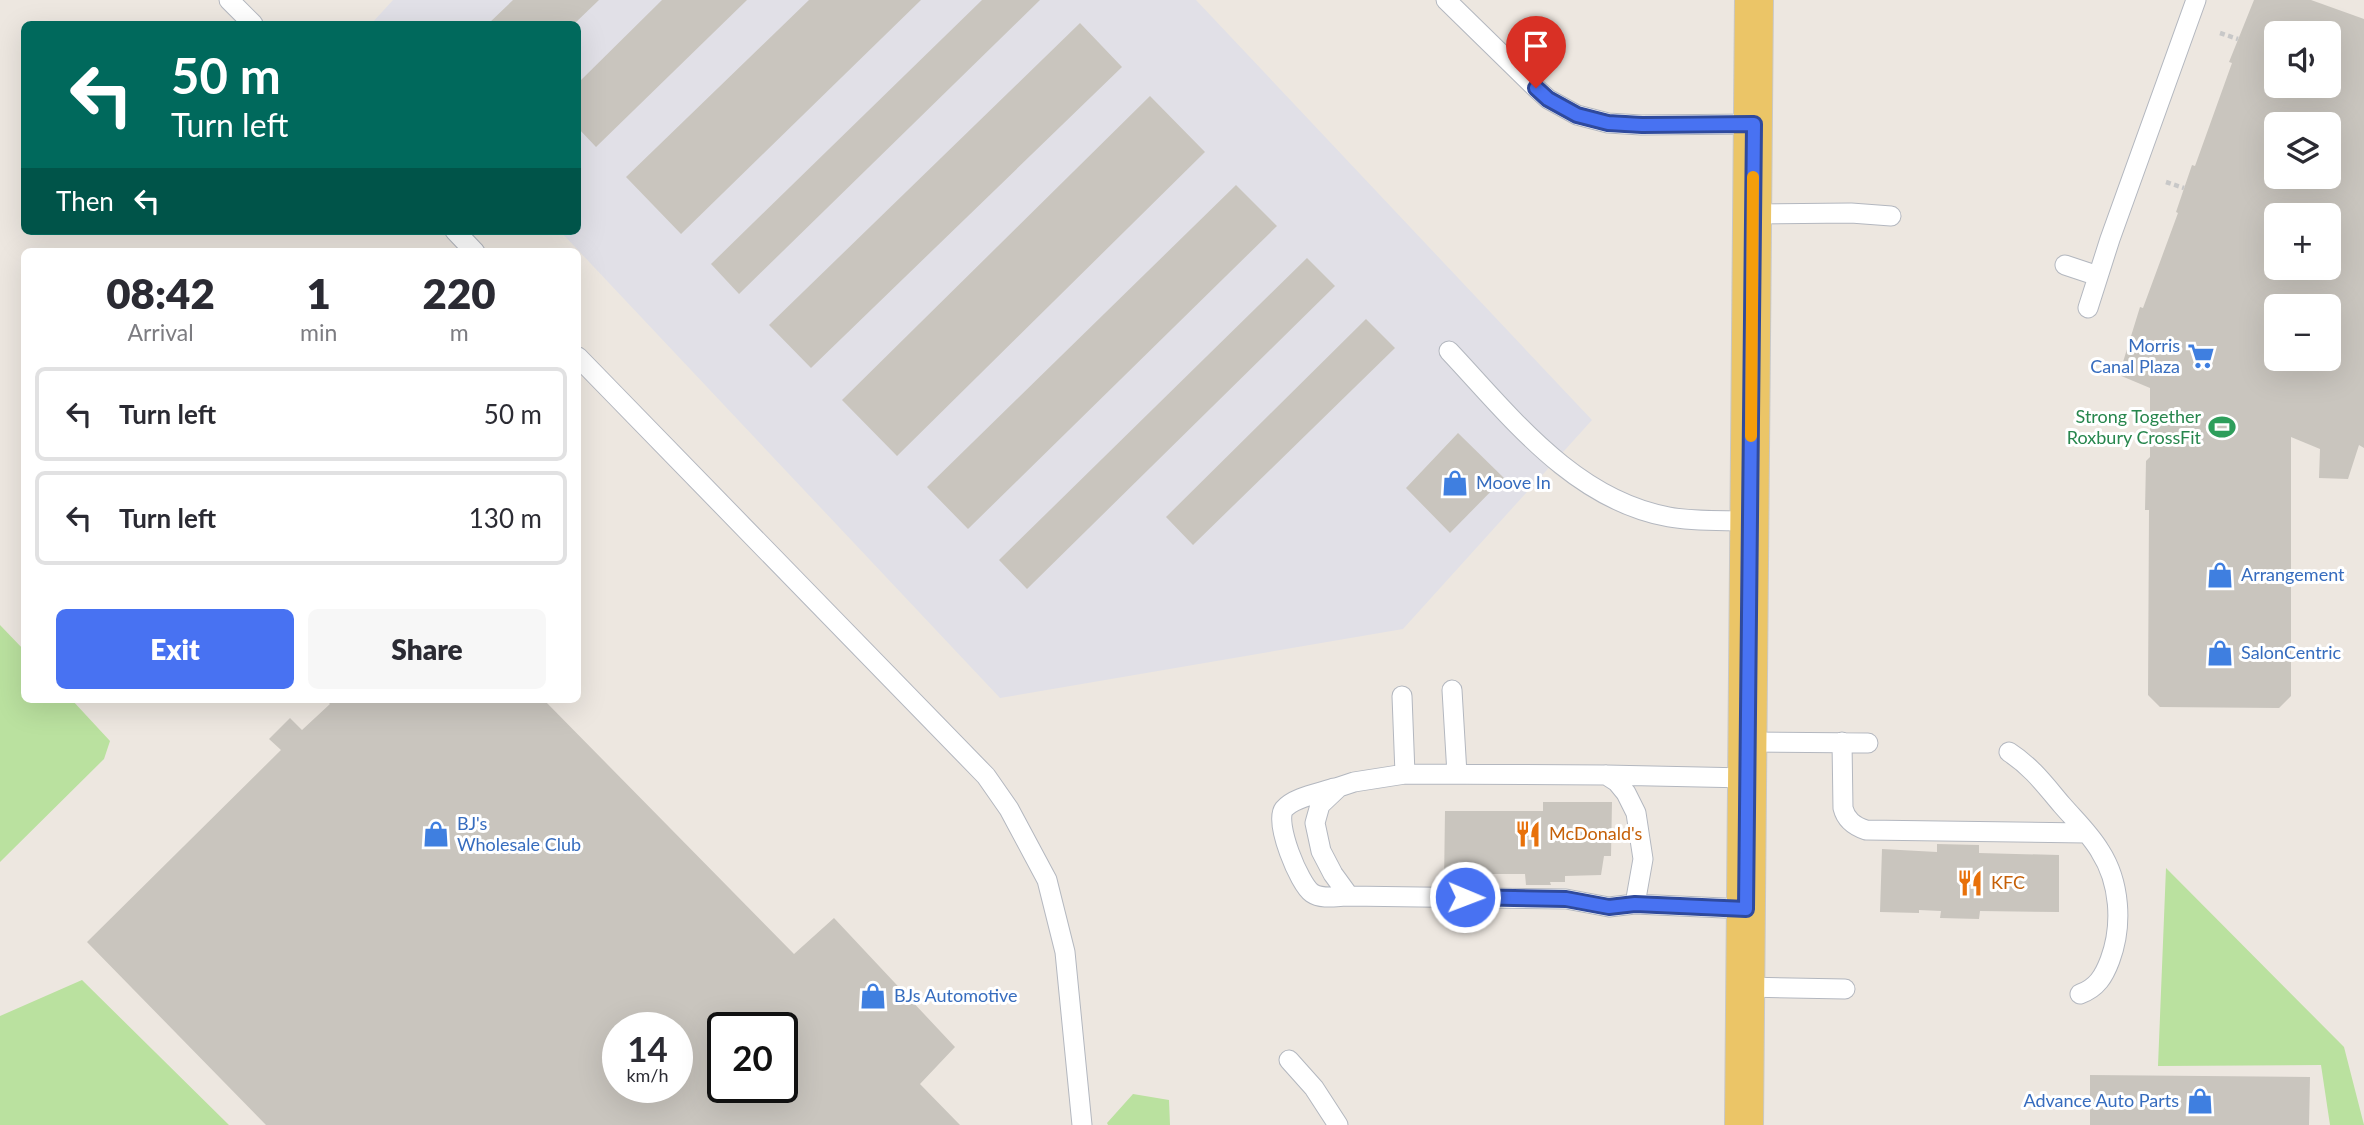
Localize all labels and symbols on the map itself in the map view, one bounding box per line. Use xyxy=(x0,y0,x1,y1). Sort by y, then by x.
pin xyxy=(1506,16,1566,88)
place label: Morris Canal Plaza xyxy=(2090,334,2180,377)
supermarket icon: Morris Canal Plaza xyxy=(2186,341,2216,371)
place label: Strong Together Roxbury CrossFit xyxy=(2067,405,2202,448)
sports icon: Strong Together Roxbury CrossFit xyxy=(2207,412,2237,442)
shop icon: Moove In xyxy=(1440,468,1470,498)
place label: Moove In xyxy=(1476,471,1551,493)
shop icon: Arrangement xyxy=(2205,560,2235,590)
place label: Arrangement xyxy=(2241,563,2345,585)
shop icon: SalonCentric xyxy=(2205,638,2235,668)
place label: SalonCentric xyxy=(2241,641,2341,663)
place label: BJ's Wholesale Club xyxy=(457,812,581,855)
shop icon: BJ's Wholesale Club xyxy=(421,819,451,849)
restaurant icon: McDonald's xyxy=(1513,819,1543,849)
place label: McDonald's xyxy=(1549,822,1643,844)
position arrow xyxy=(1428,860,1502,934)
restaurant icon: KFC xyxy=(1955,868,1985,898)
place label: KFC xyxy=(1991,871,2025,893)
shop icon: BJs Automotive xyxy=(858,981,888,1011)
place label: BJs Automotive xyxy=(894,984,1018,1006)
speed limit sign: 20 xyxy=(707,1012,798,1103)
shop icon: Advance Auto Parts xyxy=(2185,1086,2215,1116)
place label: Advance Auto Parts xyxy=(2023,1089,2179,1111)

